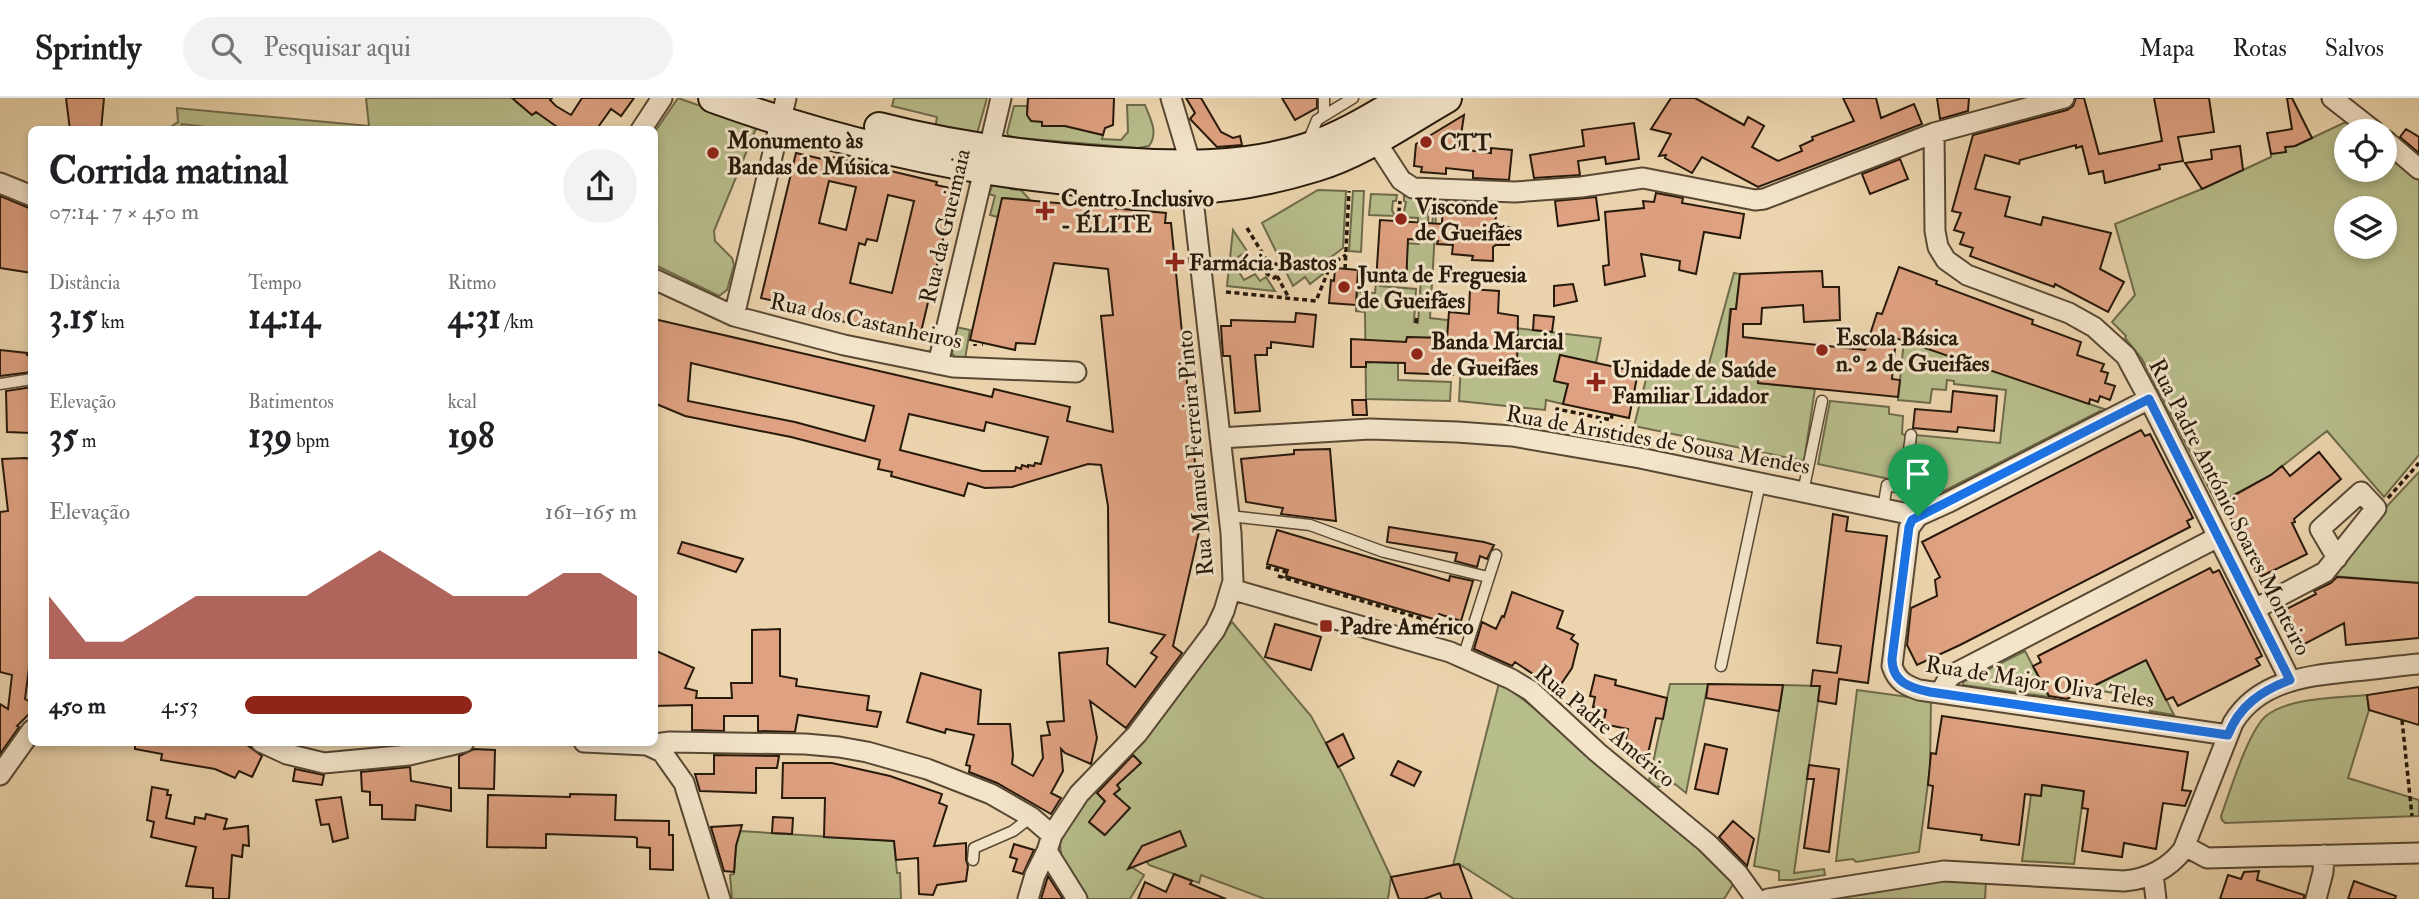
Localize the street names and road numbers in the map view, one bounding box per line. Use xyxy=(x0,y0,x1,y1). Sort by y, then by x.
street label: Rua da Gueimaia xyxy=(913,145,977,306)
street label: Rua dos Castanheiros xyxy=(767,286,965,356)
street label: Rua Manuel Ferreira Pinto xyxy=(1170,329,1220,577)
street label: Rua Padre António Soares Monteiro xyxy=(2142,354,2318,660)
street label: Rua de Aristides de Sousa Mendes xyxy=(1504,399,1812,481)
street label: Rua de Major Oliva Teles xyxy=(1923,650,2157,714)
street label: Rua Padre Américo xyxy=(1528,658,1682,794)

